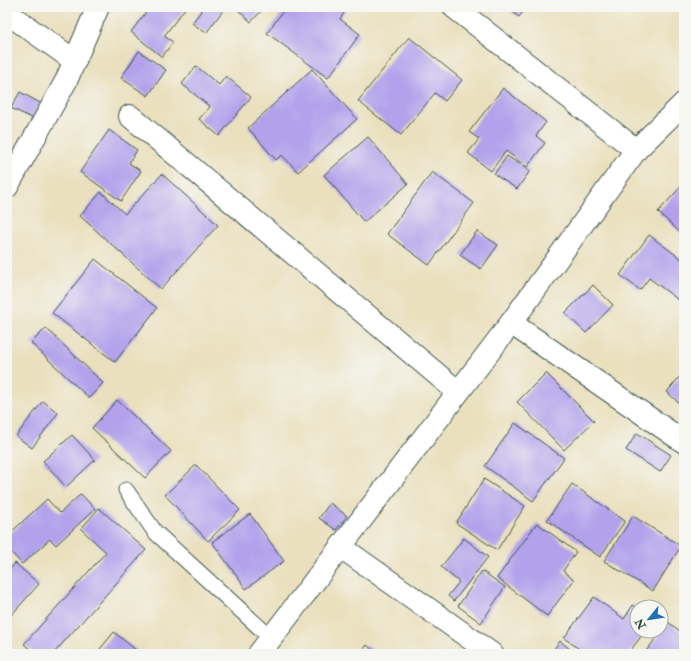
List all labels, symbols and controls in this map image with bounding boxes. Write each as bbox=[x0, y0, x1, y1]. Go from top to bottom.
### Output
north arrow bbox=[629, 599, 669, 639]
text: N bbox=[632, 615, 649, 632]

